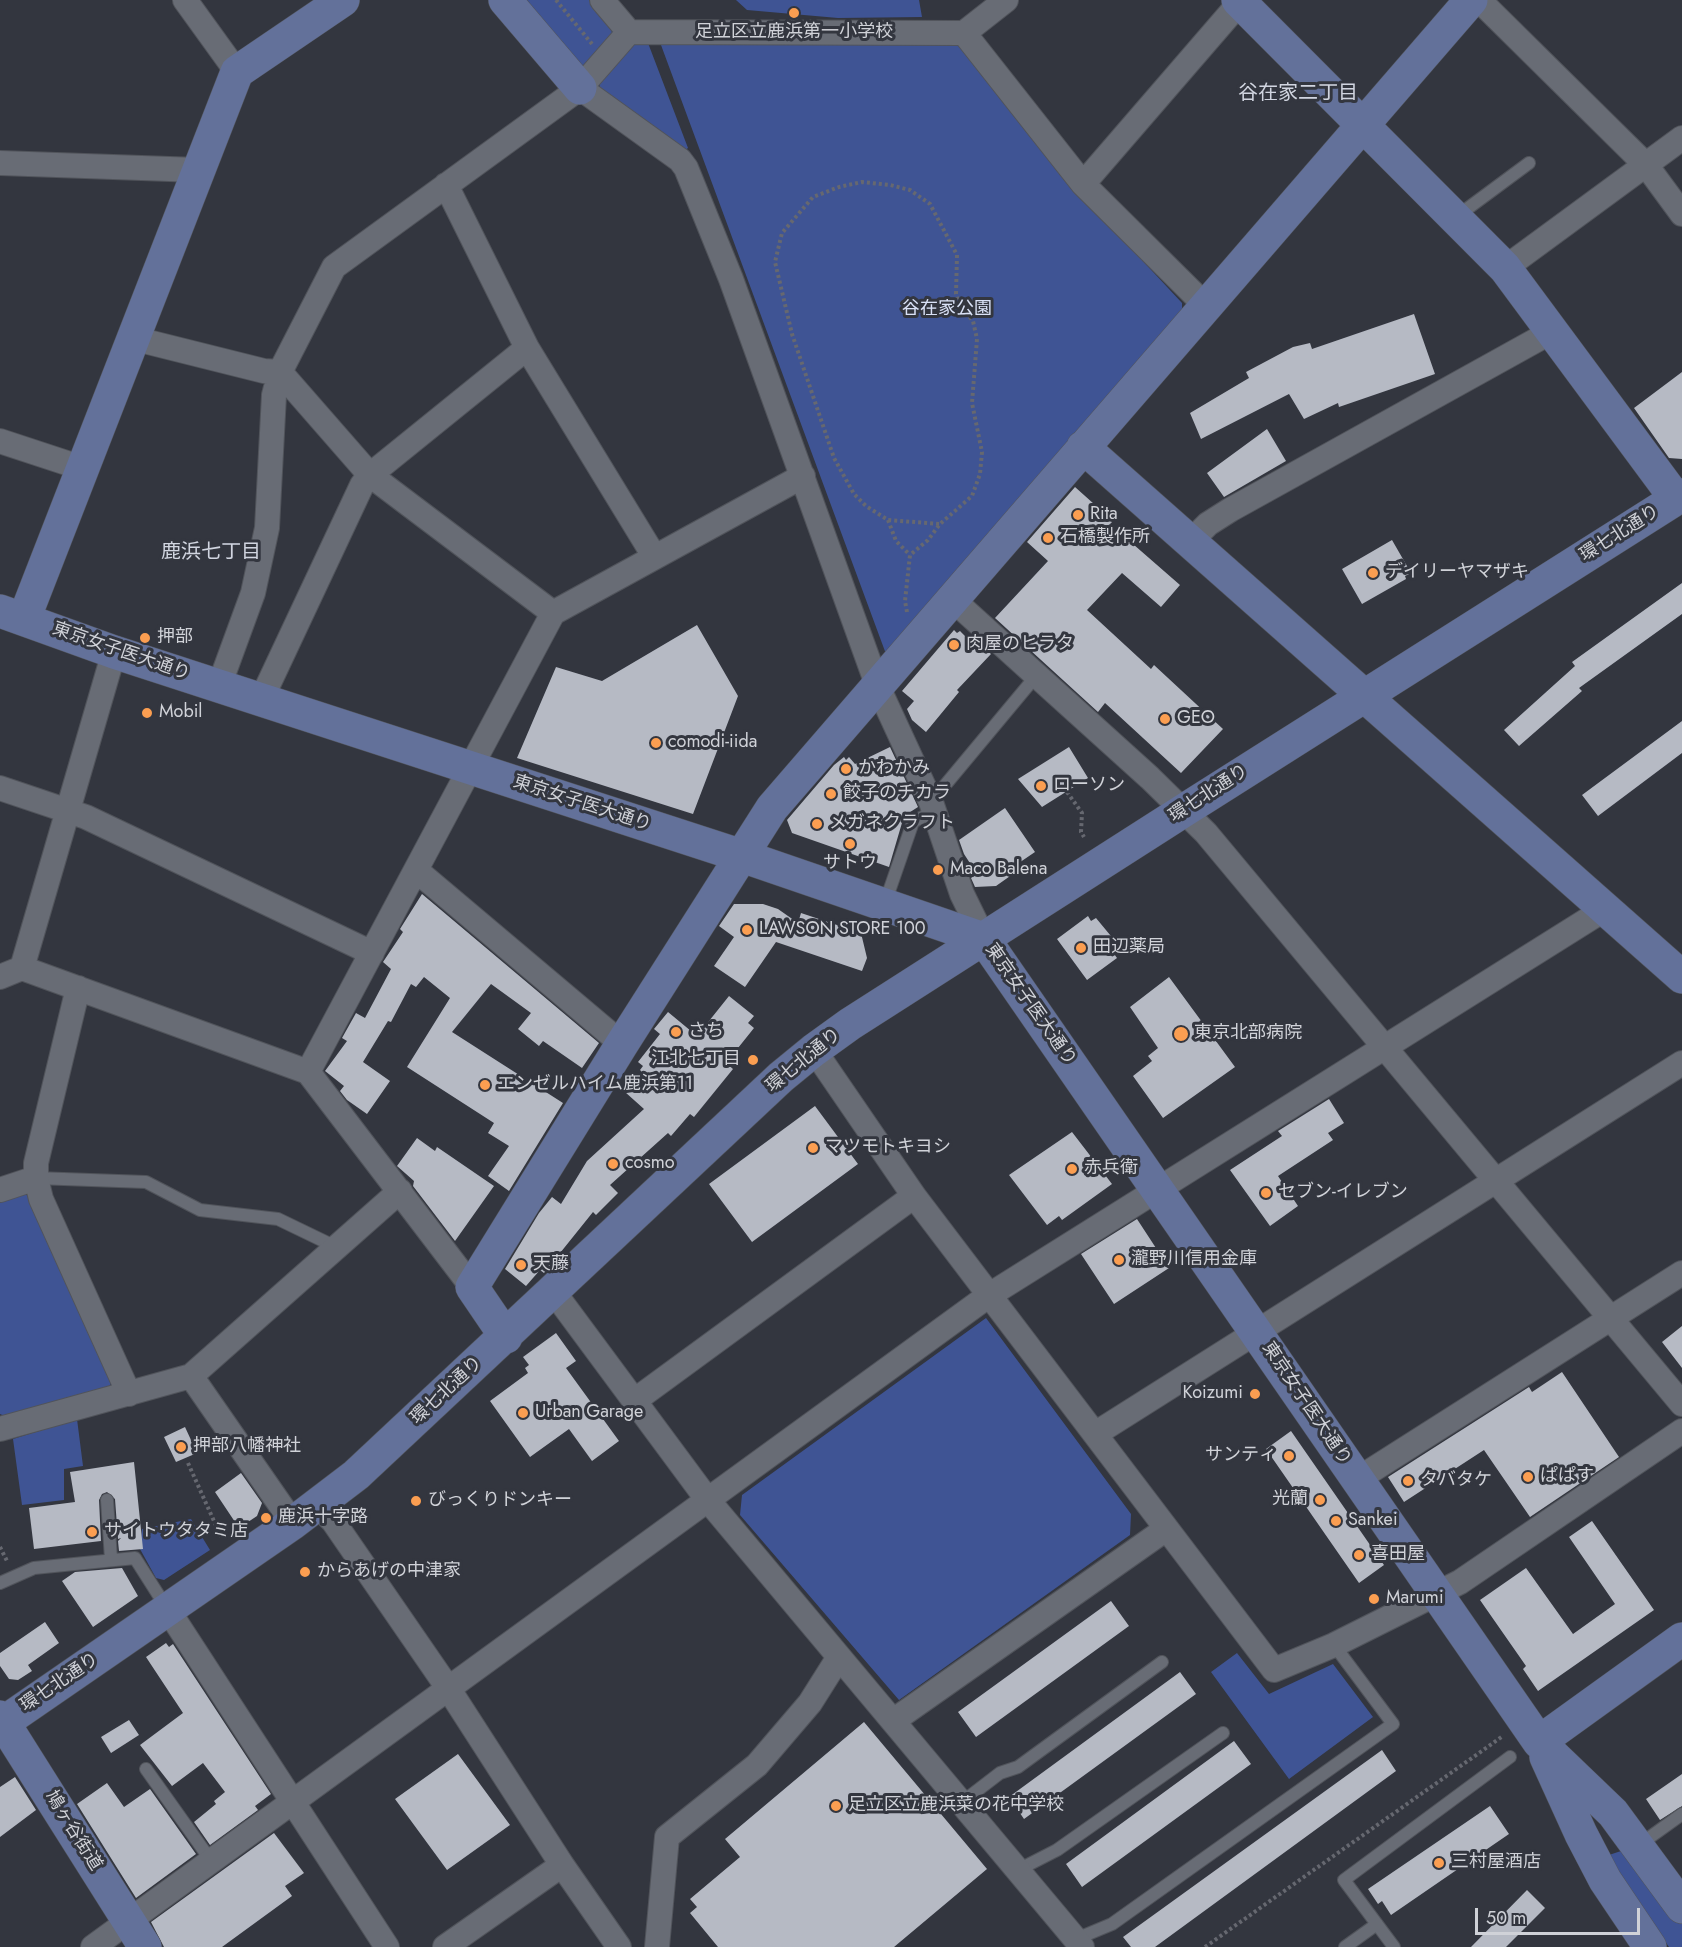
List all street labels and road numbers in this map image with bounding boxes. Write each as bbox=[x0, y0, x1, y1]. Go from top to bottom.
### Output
street label: 環七北通り bbox=[1576, 501, 1664, 567]
street label: 東京女子医大通り bbox=[49, 618, 193, 686]
street label: 環七北通り bbox=[1165, 760, 1253, 828]
street label: 東京女子医大通り bbox=[510, 771, 654, 837]
street label: 東京女子医大通り bbox=[980, 940, 1080, 1070]
street label: 環七北通り bbox=[762, 1024, 846, 1098]
street label: 東京女子医大通り bbox=[1257, 1338, 1355, 1470]
street label: 環七北通り bbox=[407, 1352, 487, 1430]
street label: 環七北通り bbox=[17, 1649, 103, 1717]
street label: 鳩ヶ谷街道 bbox=[40, 1787, 106, 1875]

